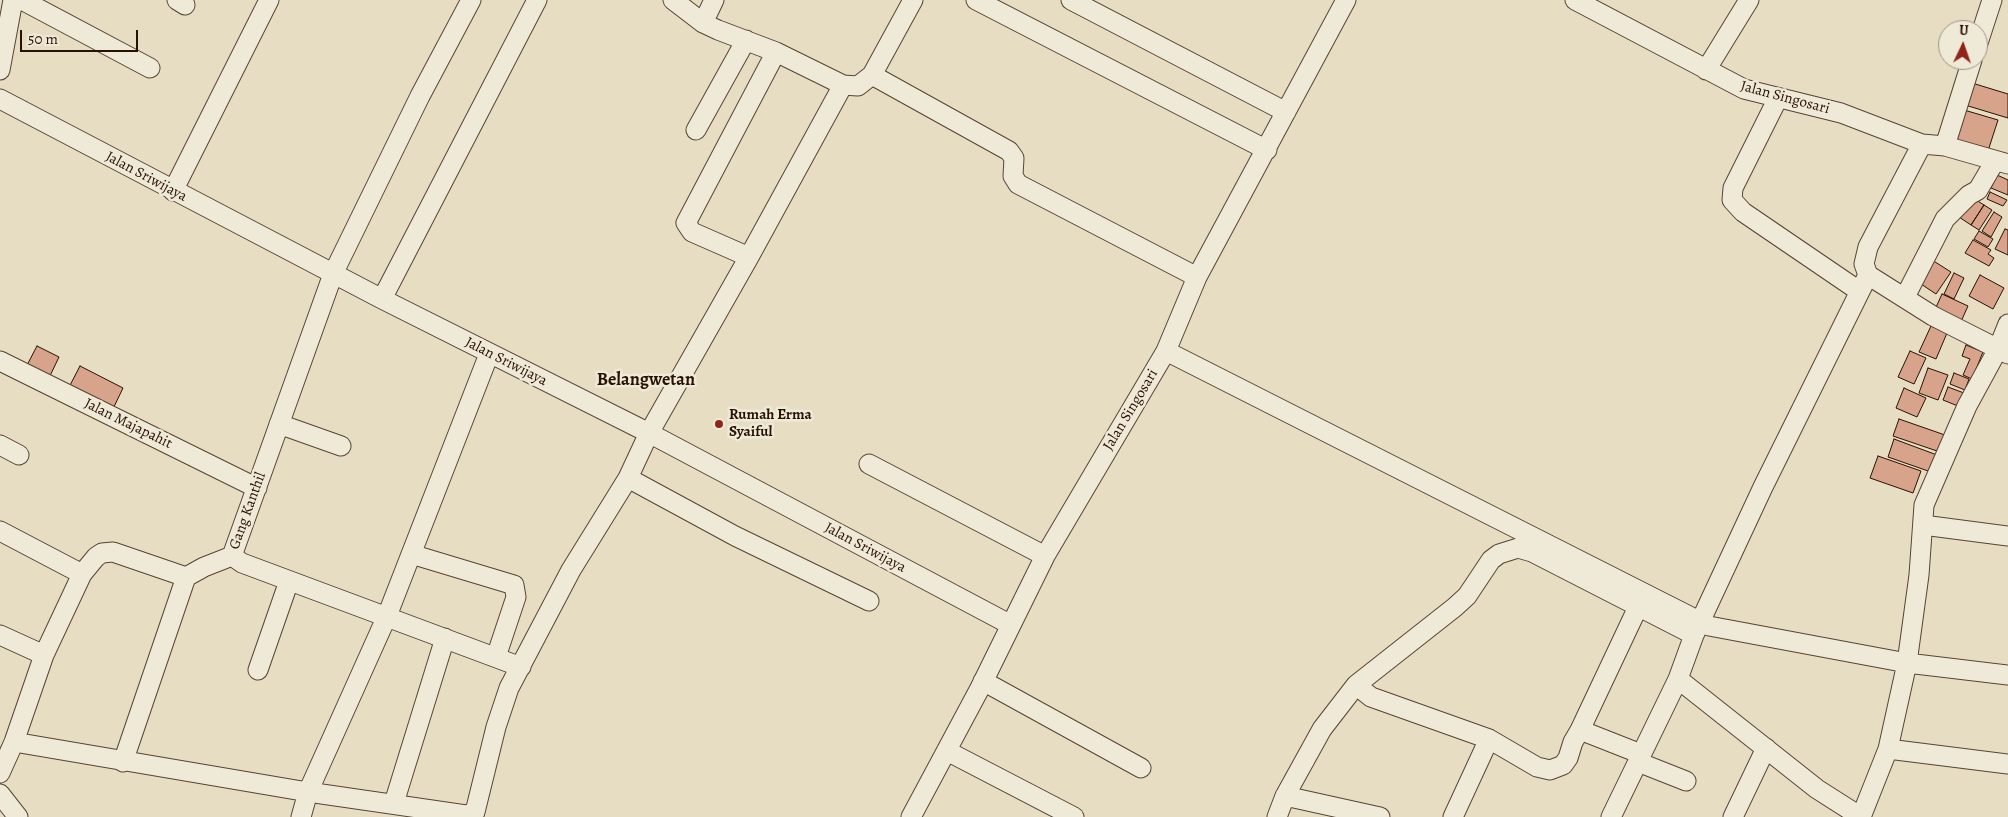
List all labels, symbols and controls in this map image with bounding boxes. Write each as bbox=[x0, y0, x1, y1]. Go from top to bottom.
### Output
scale bar bbox=[22, 20, 140, 52]
north arrow bbox=[1938, 20, 1988, 70]
text: U bbox=[1959, 21, 1969, 40]
text: 50 m bbox=[28, 29, 58, 49]
street label: Jalan Singosari bbox=[1738, 77, 1832, 119]
street label: Jalan Sriwijaya bbox=[102, 148, 190, 206]
street label: Jalan Sriwijaya bbox=[462, 334, 550, 390]
street label: Jalan Singosari bbox=[1100, 366, 1162, 454]
district label: Belangwetan bbox=[597, 370, 695, 392]
street label: Jalan Majapahit bbox=[81, 395, 175, 453]
place label: Rumah Erma Syaiful bbox=[729, 406, 812, 441]
marker: Rumah Erma Syaiful bbox=[713, 418, 725, 430]
street label: Gang Kanthil bbox=[226, 470, 270, 552]
street label: Jalan Sriwijaya bbox=[821, 519, 909, 577]

